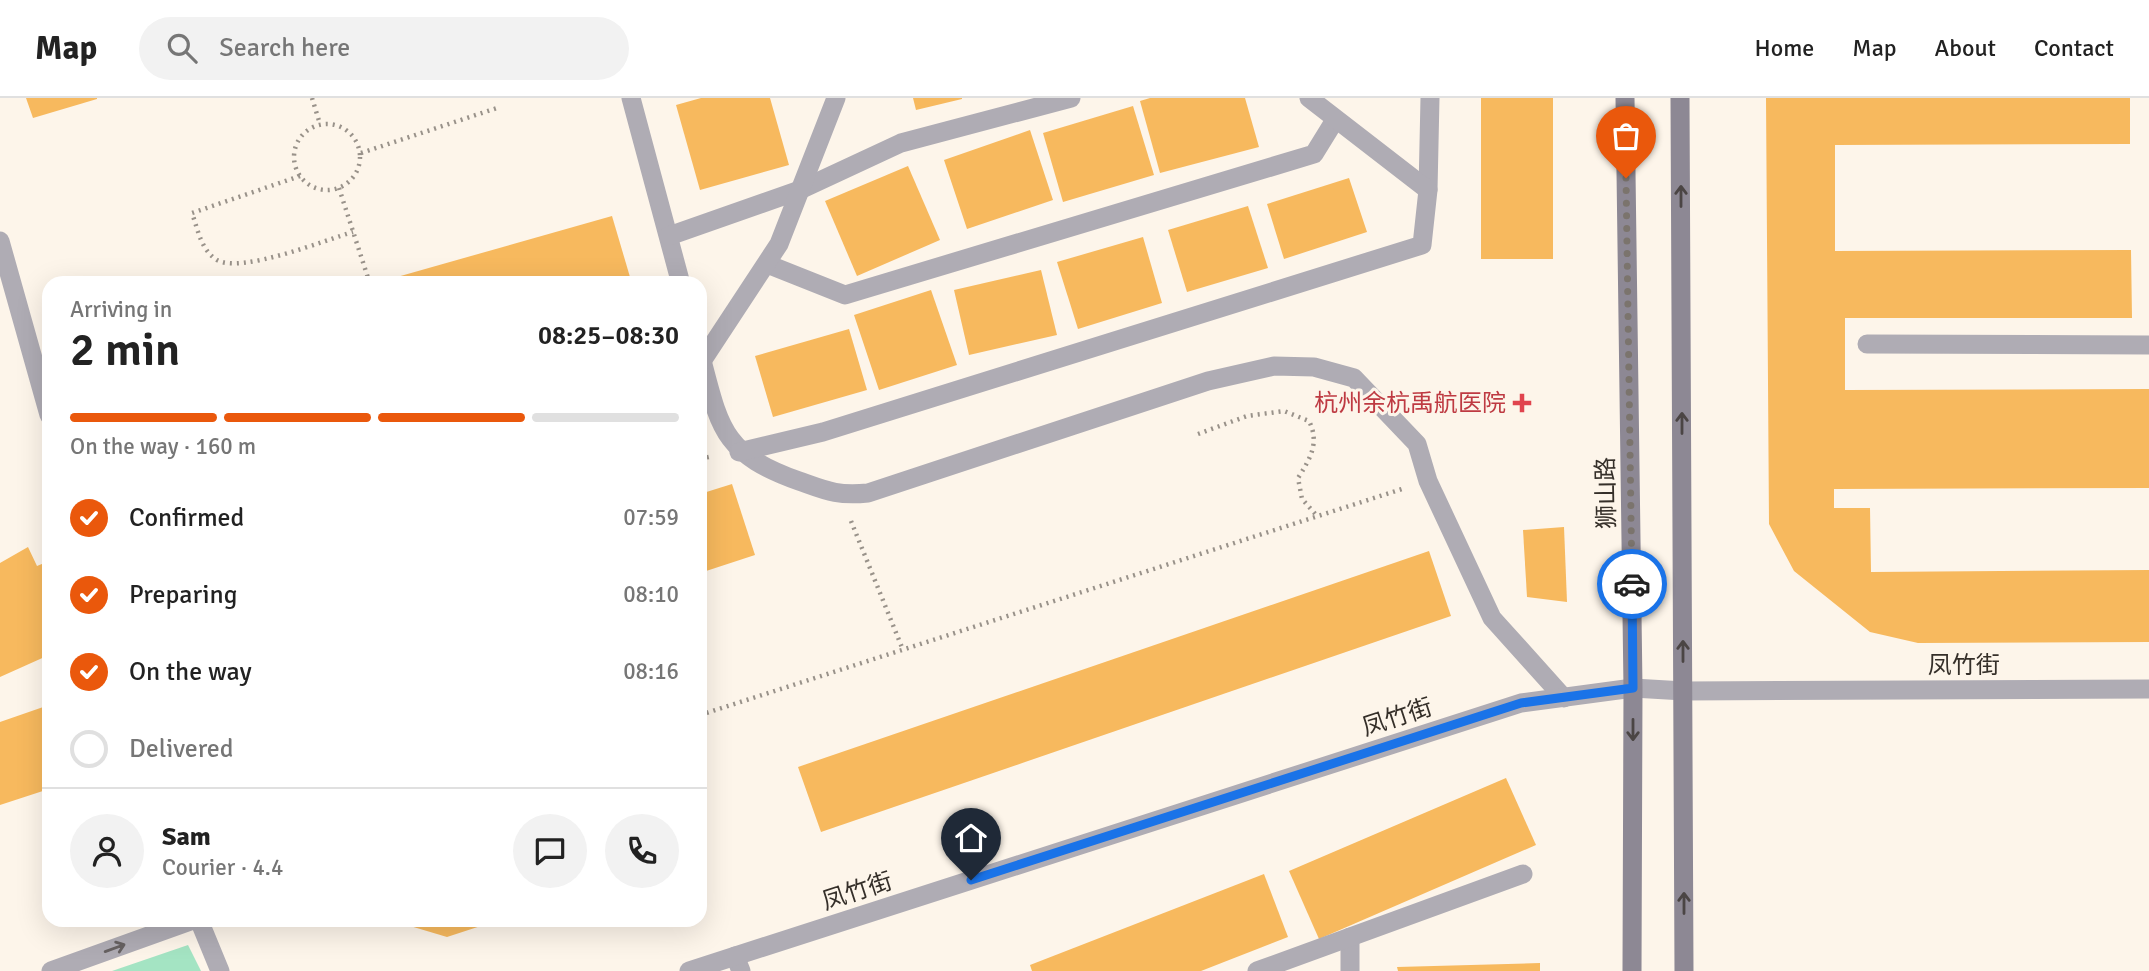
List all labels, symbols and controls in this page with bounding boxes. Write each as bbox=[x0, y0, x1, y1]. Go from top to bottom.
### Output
search box bbox=[139, 17, 629, 80]
text: Map bbox=[35, 28, 97, 69]
icon: search bbox=[163, 29, 201, 67]
text: Search here bbox=[219, 32, 350, 64]
text: Home bbox=[1754, 33, 1814, 63]
text: Map bbox=[1852, 33, 1897, 63]
text: About bbox=[1935, 33, 1996, 63]
text: Contact bbox=[2034, 33, 2114, 63]
pin bbox=[1596, 106, 1656, 178]
icon: bag bbox=[1607, 117, 1645, 155]
one-way arrow bbox=[1674, 185, 1688, 208]
text: Arriving in bbox=[70, 295, 172, 324]
text: 08:25–08:30 bbox=[538, 320, 679, 352]
text: 2 min bbox=[70, 322, 180, 378]
place label: 杭州余杭禹航医院 bbox=[1314, 388, 1506, 418]
marker: 杭州余杭禹航医院 bbox=[1512, 393, 1532, 413]
one-way arrow bbox=[1675, 412, 1689, 435]
text: On the way · 160 m bbox=[70, 432, 256, 461]
street label: 狮山路 bbox=[1590, 457, 1622, 529]
icon: check bbox=[70, 499, 108, 537]
text: Confirmed bbox=[129, 502, 244, 534]
text: 07:59 bbox=[623, 503, 679, 532]
courier bbox=[1597, 549, 1667, 619]
icon: car bbox=[1613, 565, 1651, 603]
icon: check bbox=[70, 576, 108, 614]
text: Preparing bbox=[129, 579, 237, 611]
text: 08:10 bbox=[623, 580, 679, 609]
one-way arrow bbox=[1676, 640, 1690, 663]
street label: 凤竹街 bbox=[1928, 650, 2000, 680]
icon: check bbox=[70, 653, 108, 691]
text: On the way bbox=[129, 656, 252, 688]
text: 08:16 bbox=[623, 657, 679, 686]
street label: 凤竹街 bbox=[1358, 692, 1436, 742]
one-way arrow bbox=[1626, 718, 1640, 741]
text: Delivered bbox=[129, 733, 234, 765]
pin bbox=[941, 808, 1001, 880]
button: person bbox=[70, 814, 144, 888]
button: chat bbox=[513, 814, 587, 888]
button: phone bbox=[605, 814, 679, 888]
icon: home bbox=[952, 819, 990, 857]
text: Sam bbox=[162, 821, 211, 853]
text: Courier · 4.4 bbox=[162, 853, 283, 882]
street label: 凤竹街 bbox=[818, 866, 896, 916]
one-way arrow bbox=[1677, 891, 1691, 914]
one-way arrow bbox=[104, 941, 126, 953]

